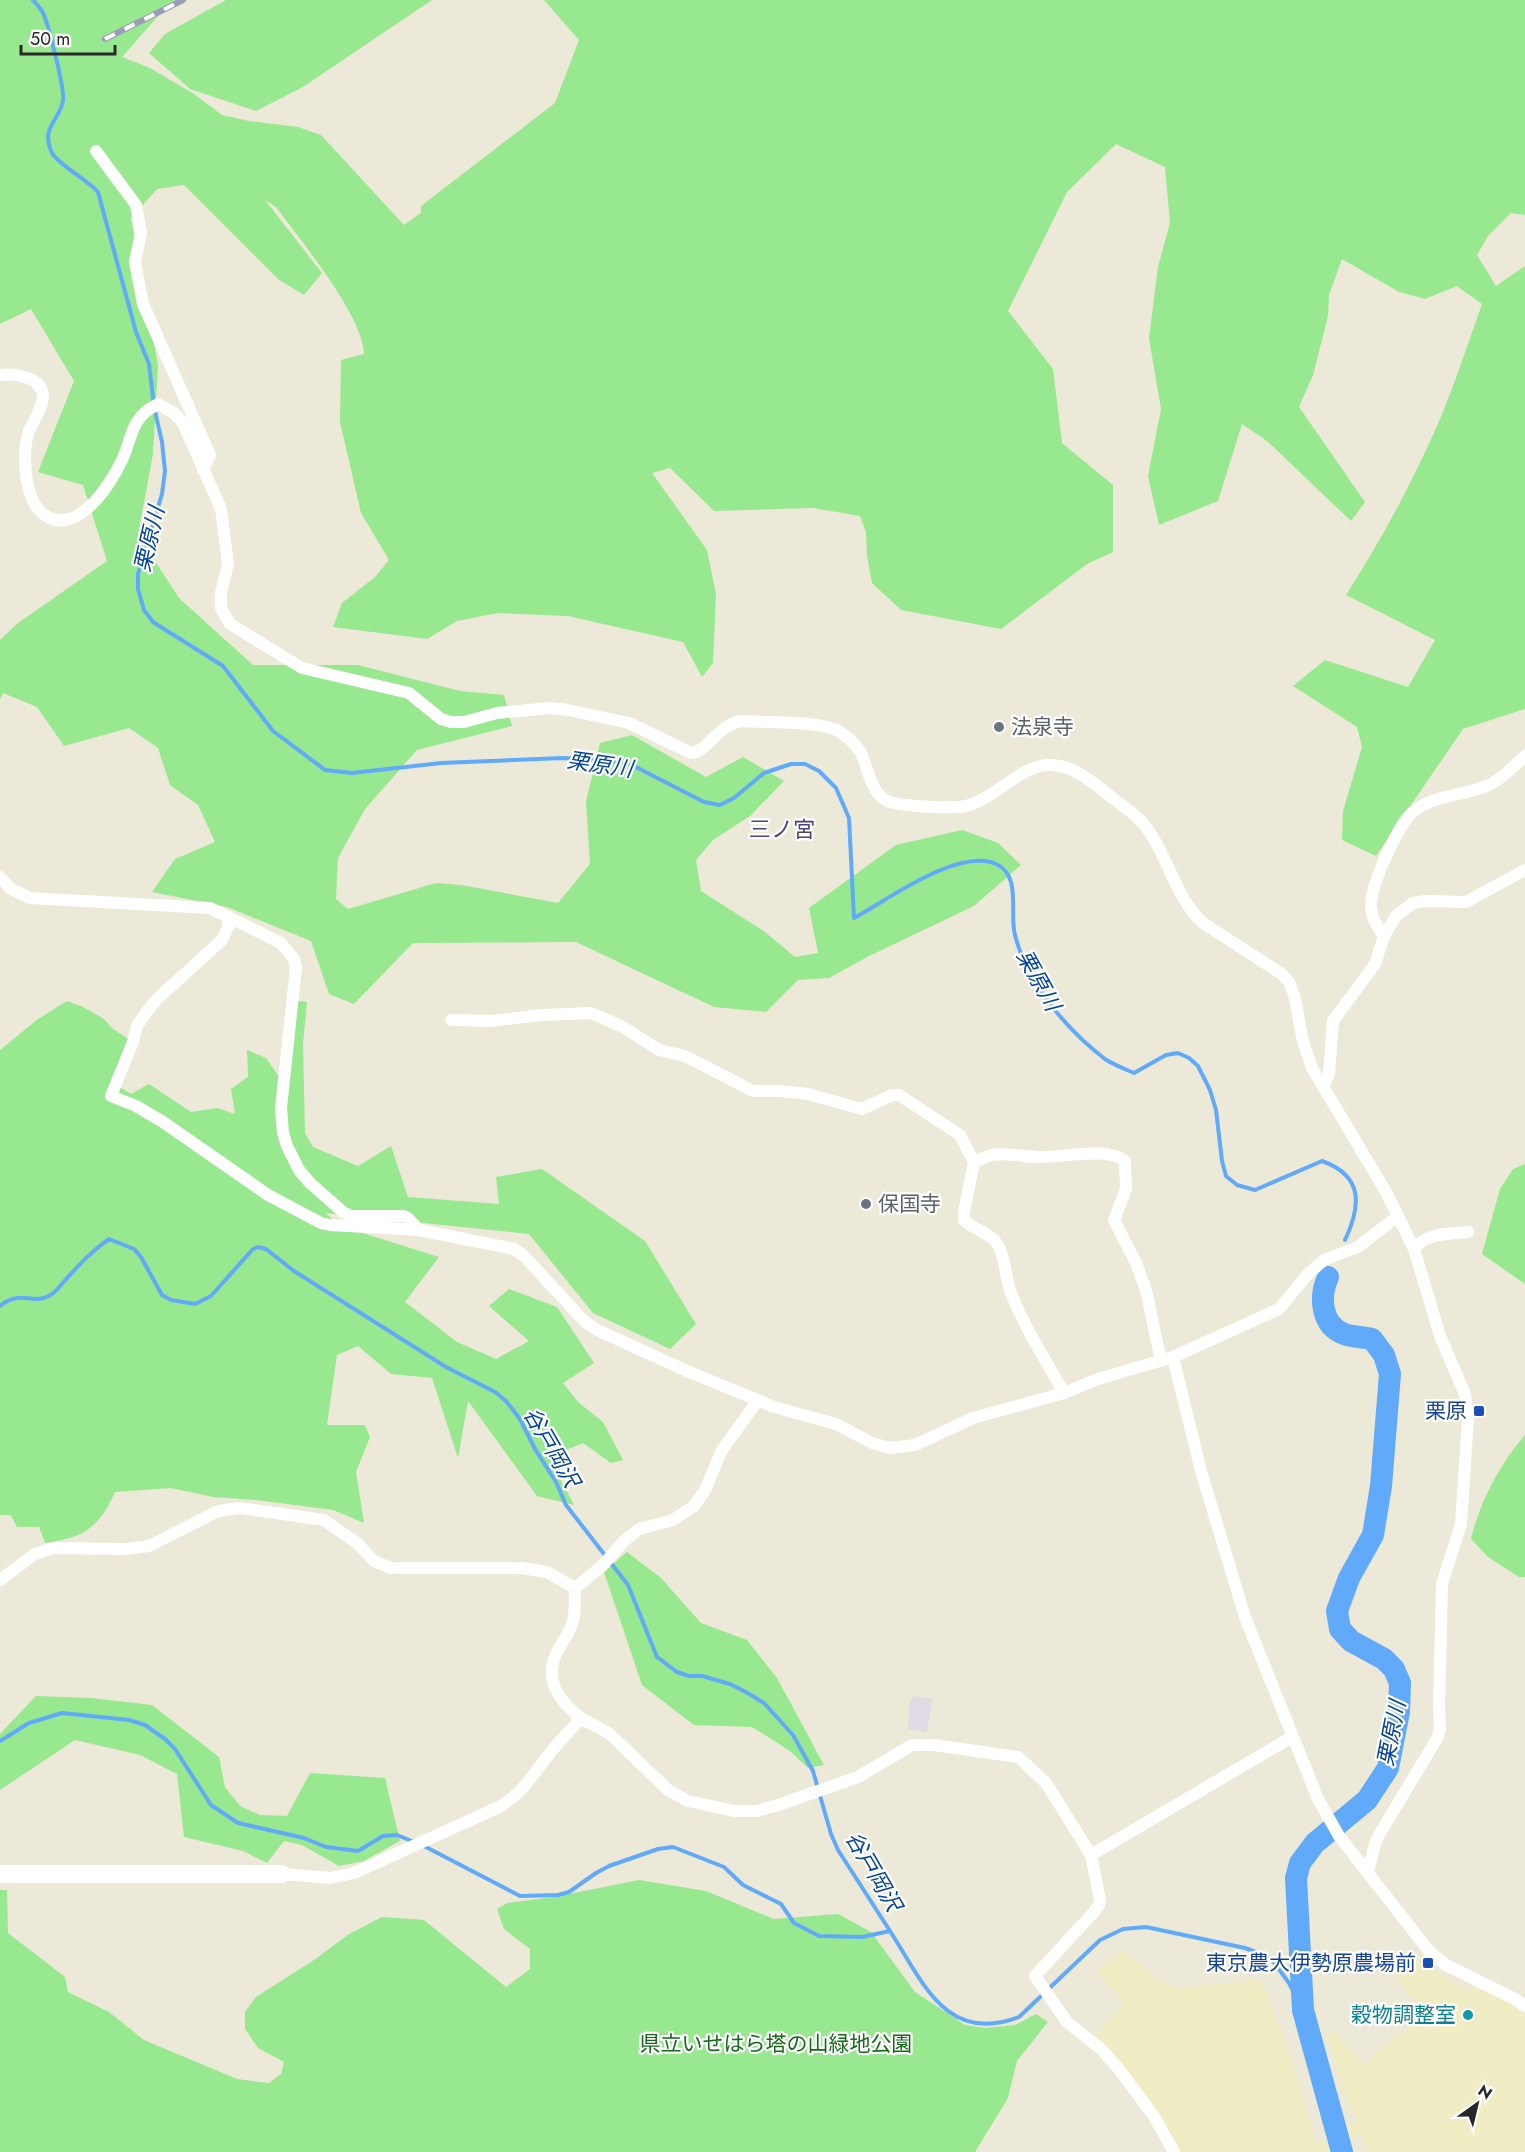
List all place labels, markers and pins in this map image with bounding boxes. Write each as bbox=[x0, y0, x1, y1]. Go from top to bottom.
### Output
place label: 法泉寺 bbox=[1011, 712, 1074, 742]
marker: 法泉寺 bbox=[992, 720, 1006, 734]
place label: 保国寺 bbox=[878, 1189, 941, 1219]
marker: 保国寺 bbox=[859, 1197, 873, 1211]
place label: 栗原 bbox=[1425, 1396, 1467, 1426]
marker: 栗原 bbox=[1472, 1404, 1486, 1418]
place label: 東京農大伊勢原農場前 bbox=[1206, 1948, 1416, 1978]
marker: 東京農大伊勢原農場前 bbox=[1421, 1956, 1435, 1970]
place label: 穀物調整室 bbox=[1351, 2000, 1456, 2030]
marker: 穀物調整室 bbox=[1461, 2008, 1475, 2022]

